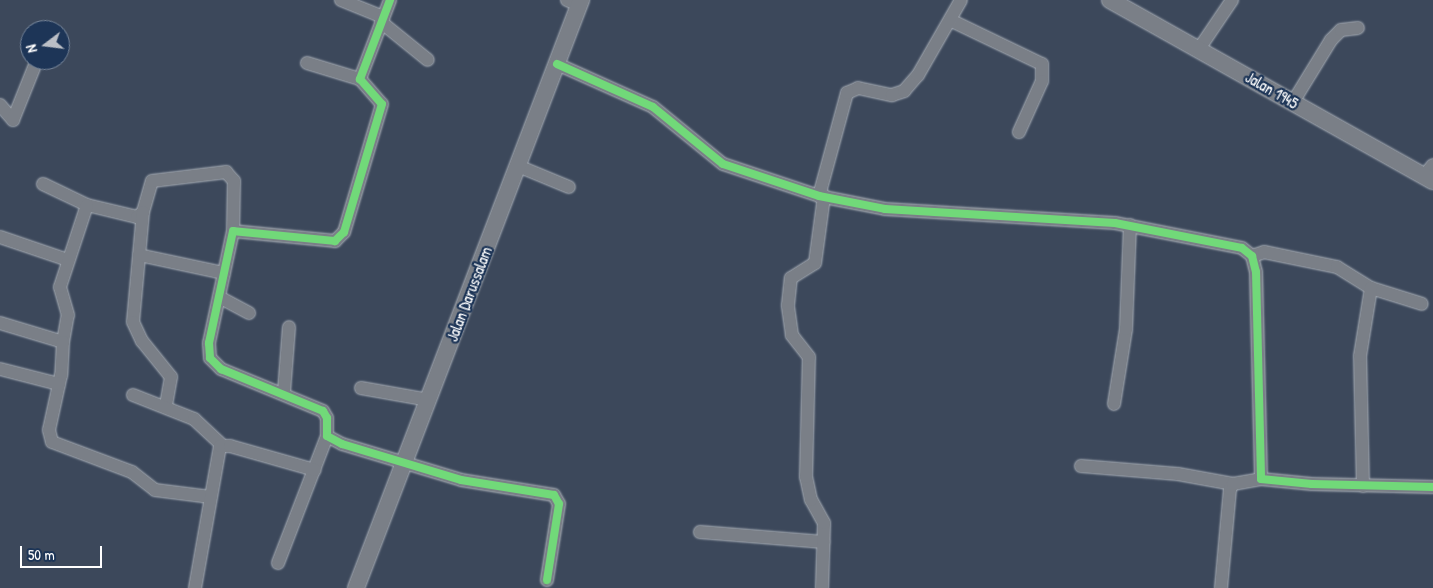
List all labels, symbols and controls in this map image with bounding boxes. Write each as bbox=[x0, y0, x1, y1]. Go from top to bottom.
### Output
north arrow bbox=[20, 20, 70, 70]
text: N bbox=[21, 43, 41, 55]
street label: Jalan 1945 bbox=[1242, 67, 1302, 113]
street label: Jalan Darussalam bbox=[442, 244, 496, 344]
scale bar bbox=[22, 536, 105, 568]
text: 50 m bbox=[28, 544, 55, 565]

